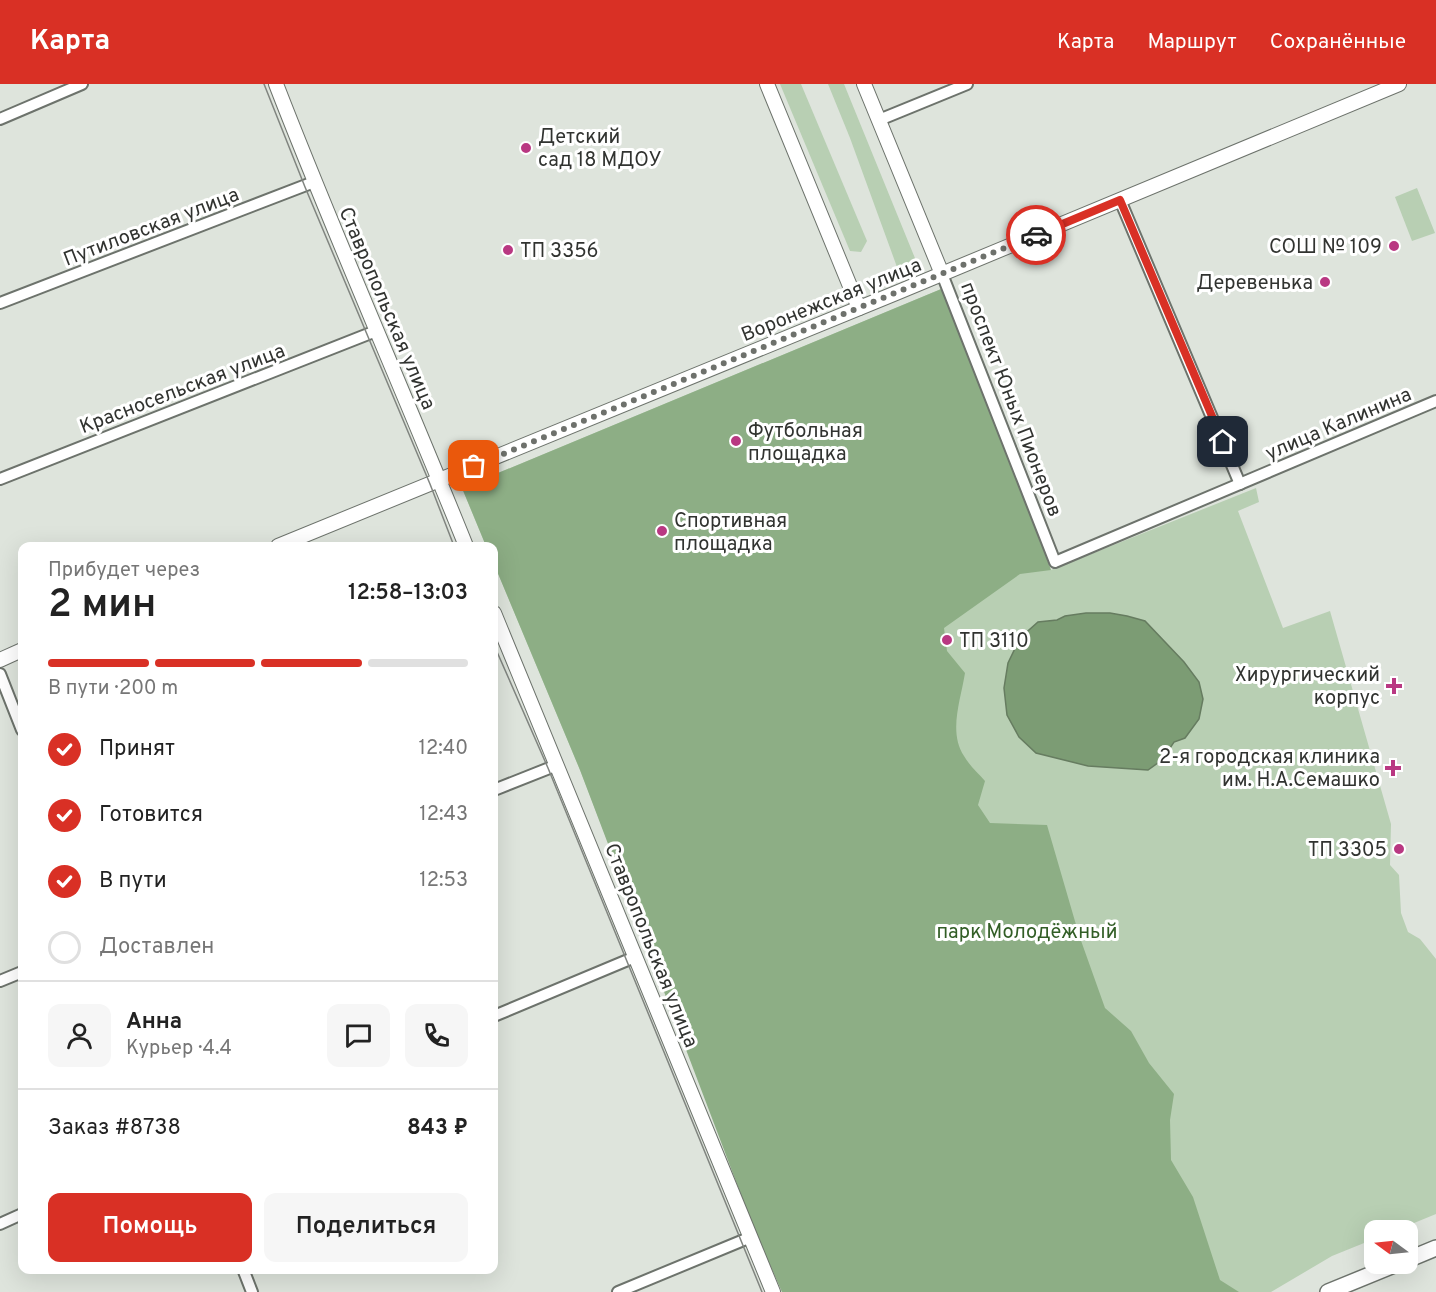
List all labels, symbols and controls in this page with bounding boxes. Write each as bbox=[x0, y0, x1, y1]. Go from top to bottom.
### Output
text: Карта bbox=[30, 24, 110, 60]
text: Карта bbox=[1057, 29, 1114, 56]
text: Маршрут bbox=[1147, 29, 1237, 56]
text: Сохранённые bbox=[1270, 29, 1406, 56]
place label: Детский сад 18 МДОУ bbox=[538, 125, 662, 174]
marker: Детский сад 18 МДОУ bbox=[519, 141, 533, 155]
street label: Путиловская улица bbox=[60, 182, 243, 273]
street label: Ставропольская улица bbox=[332, 203, 441, 414]
courier bbox=[1006, 205, 1066, 265]
icon: car bbox=[1020, 219, 1053, 252]
place label: СОШ № 109 bbox=[1269, 235, 1382, 261]
place label: ТП 3356 bbox=[520, 239, 599, 265]
marker: СОШ № 109 bbox=[1387, 239, 1401, 253]
marker: ТП 3356 bbox=[501, 243, 515, 257]
street label: Воронежская улица bbox=[738, 253, 926, 349]
place label: Деревенька bbox=[1196, 271, 1313, 297]
marker: Деревенька bbox=[1318, 275, 1332, 289]
street label: проспект Юных Пионеров bbox=[953, 279, 1067, 521]
street label: Красносельская улица bbox=[76, 339, 289, 441]
street label: улица Калинина bbox=[1262, 382, 1416, 467]
pin bbox=[1197, 416, 1248, 467]
place label: Футбольная площадка bbox=[748, 419, 863, 468]
icon: home bbox=[1206, 425, 1239, 458]
marker: Футбольная площадка bbox=[729, 434, 743, 448]
pin bbox=[448, 440, 499, 491]
icon: bag bbox=[457, 449, 490, 482]
place label: Спортивная площадка bbox=[674, 509, 787, 558]
marker: Спортивная площадка bbox=[655, 524, 669, 538]
text: Прибудет через bbox=[48, 558, 200, 584]
text: 12:58–13:03 bbox=[348, 580, 468, 607]
text: 2 мин bbox=[48, 582, 156, 631]
place label: ТП 3110 bbox=[959, 629, 1029, 655]
marker: ТП 3110 bbox=[940, 633, 954, 647]
place label: Хирургический корпус bbox=[1235, 663, 1380, 712]
text: В пути · 200 m bbox=[48, 676, 178, 702]
marker: Хирургический корпус bbox=[1385, 677, 1403, 695]
icon: check bbox=[48, 733, 81, 766]
text: Принят bbox=[99, 736, 175, 763]
text: 12:40 bbox=[419, 736, 468, 762]
place label: 2-я городская клиника им. Н.А.Семашко bbox=[1159, 745, 1380, 794]
marker: 2-я городская клиника им. Н.А.Семашко bbox=[1384, 759, 1402, 777]
icon: check bbox=[48, 799, 81, 832]
text: Готовится bbox=[99, 802, 203, 829]
text: 12:43 bbox=[419, 802, 468, 828]
place label: ТП 3305 bbox=[1308, 838, 1387, 864]
street label: Ставропольская улица bbox=[597, 840, 703, 1052]
marker: ТП 3305 bbox=[1392, 842, 1406, 856]
icon: check bbox=[48, 865, 81, 898]
text: В пути bbox=[99, 868, 167, 895]
text: 12:53 bbox=[419, 868, 468, 894]
park label: парк Молодёжный bbox=[936, 920, 1118, 946]
text: Доставлен bbox=[99, 934, 214, 961]
button: person bbox=[48, 1004, 111, 1067]
button: chat bbox=[327, 1004, 390, 1067]
button: phone bbox=[405, 1004, 468, 1067]
text: Анна bbox=[126, 1009, 182, 1036]
text: Курьер · 4.4 bbox=[126, 1036, 232, 1062]
text: Заказ #8738 bbox=[48, 1115, 181, 1142]
text: 843 ₽ bbox=[407, 1115, 468, 1142]
button: Помощь bbox=[48, 1193, 252, 1262]
button: Поделиться bbox=[264, 1193, 468, 1262]
north arrow bbox=[1364, 1220, 1418, 1274]
map controls bbox=[1364, 1220, 1418, 1274]

